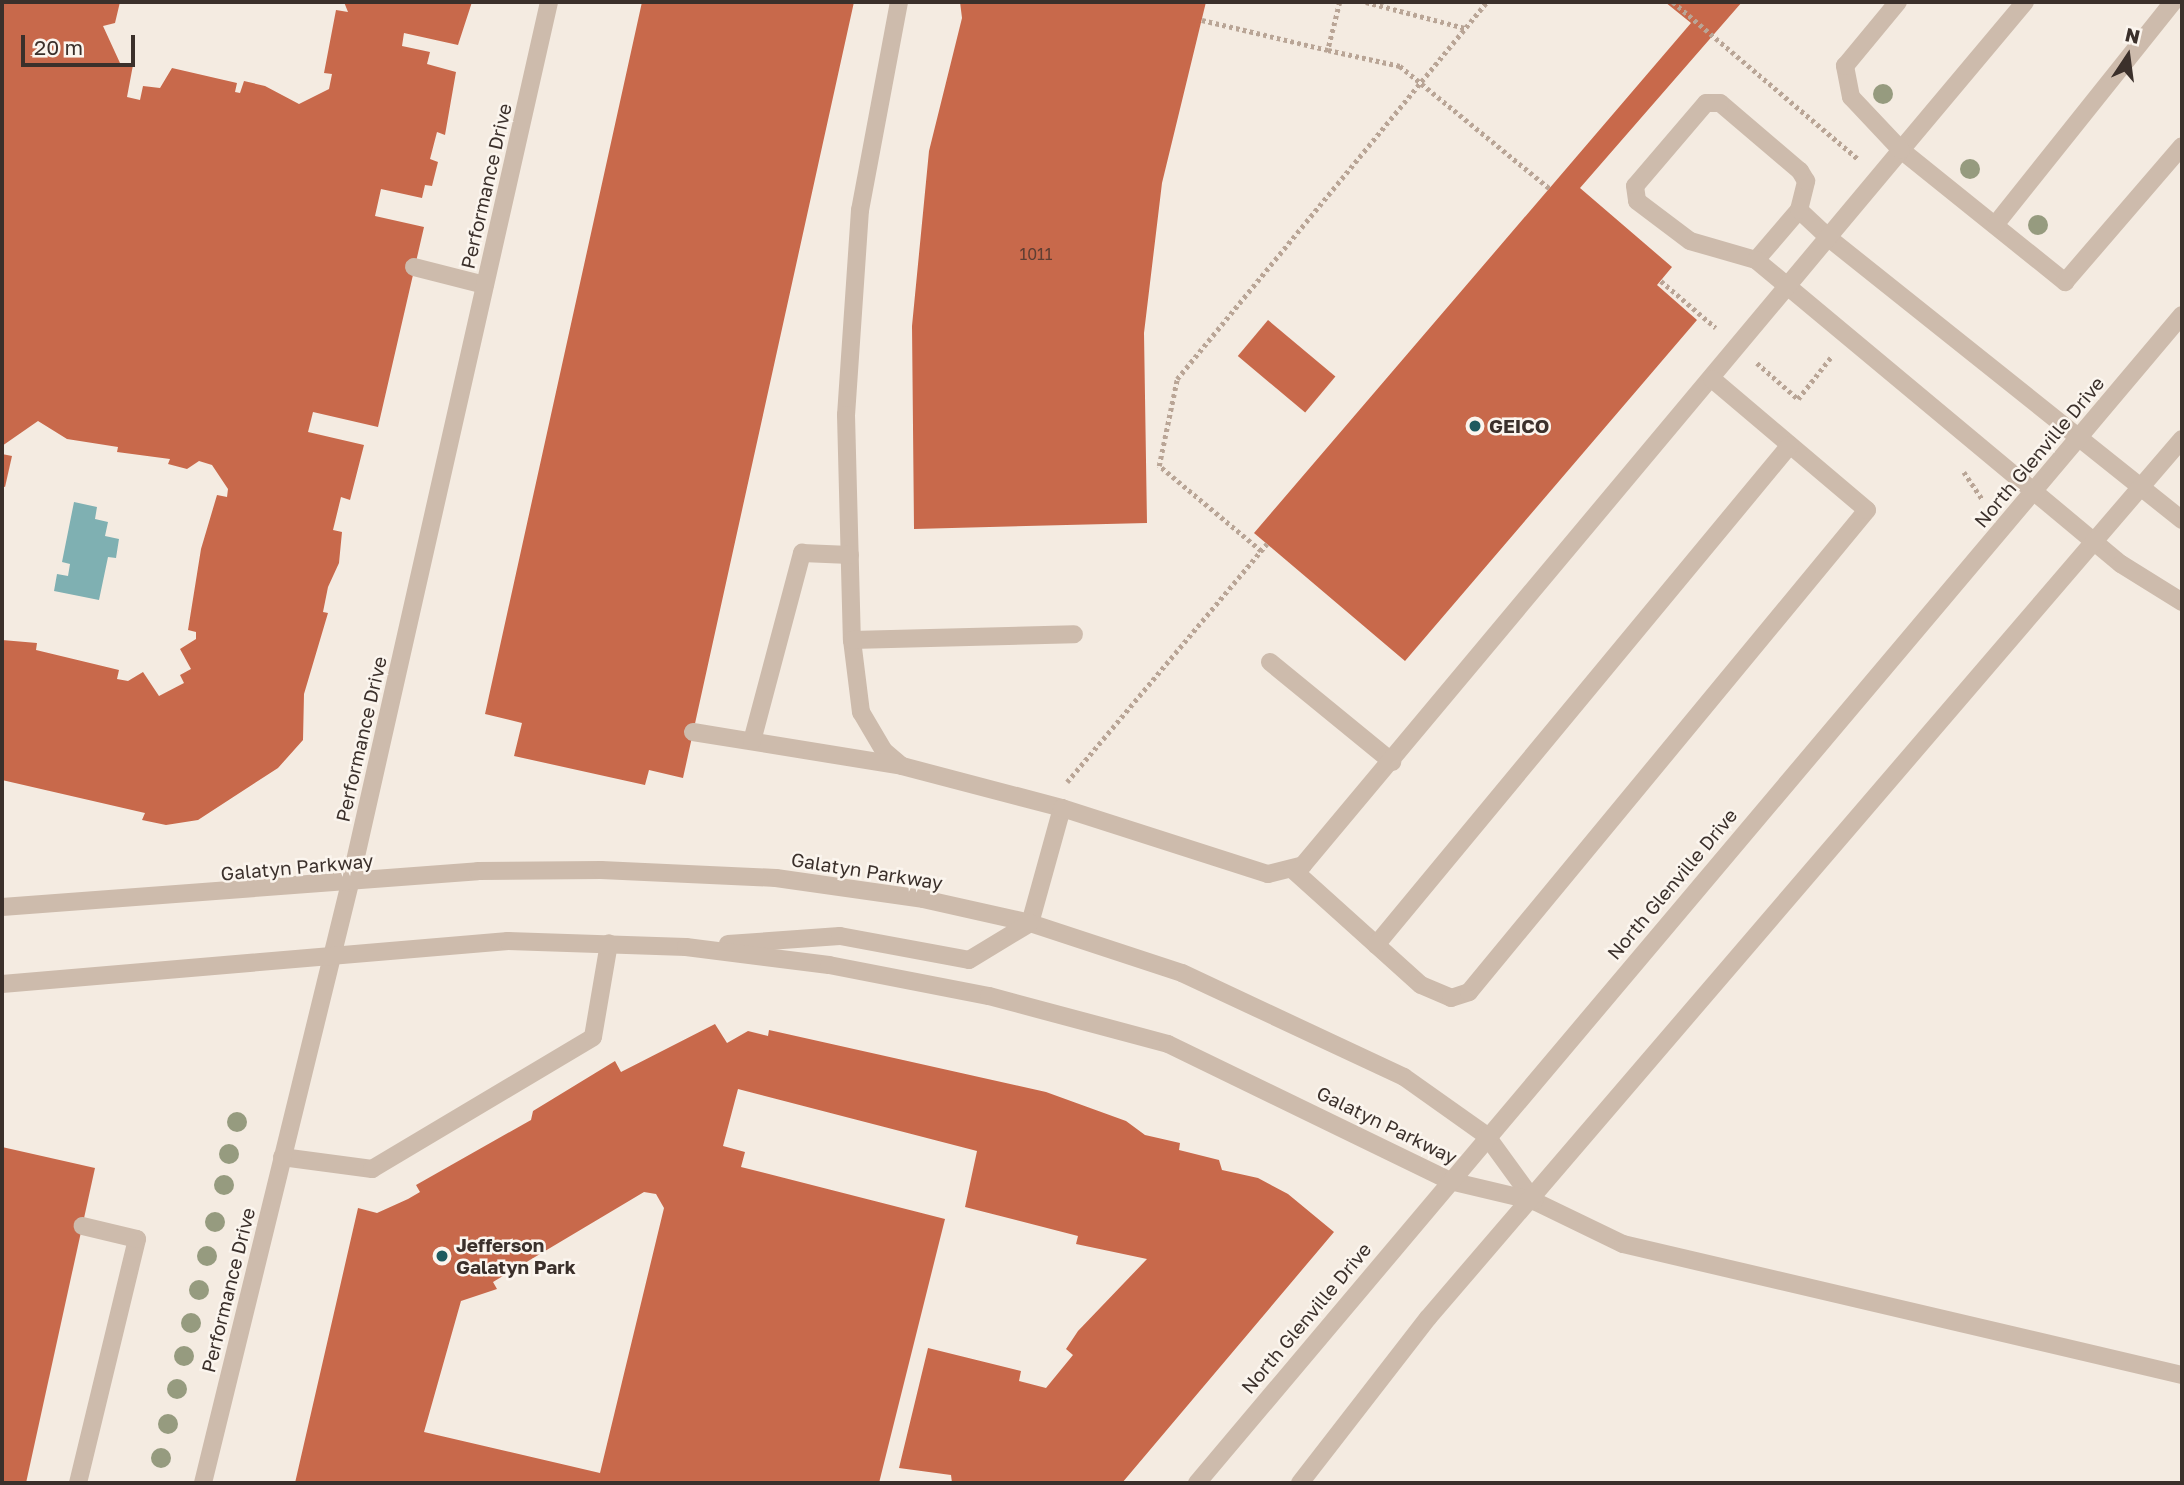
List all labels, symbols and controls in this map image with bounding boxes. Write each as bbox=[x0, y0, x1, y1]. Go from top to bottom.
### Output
scale bar bbox=[24, 21, 138, 65]
north arrow bbox=[2093, 21, 2163, 91]
text: N bbox=[2123, 22, 2142, 48]
text: 20 m bbox=[34, 34, 83, 60]
street label: Performance Drive bbox=[456, 101, 516, 271]
house number: 1011 bbox=[1019, 244, 1053, 264]
street label: North Glenville Drive bbox=[1969, 372, 2109, 532]
place label: GEICO bbox=[1489, 415, 1549, 437]
marker: GEICO bbox=[1467, 418, 1483, 434]
street label: Performance Drive bbox=[331, 654, 391, 824]
street label: North Glenville Drive bbox=[1602, 804, 1742, 964]
street label: Galatyn Parkway bbox=[790, 848, 944, 894]
street label: Galatyn Parkway bbox=[220, 849, 374, 885]
street label: Galatyn Parkway bbox=[1313, 1081, 1461, 1169]
street label: Performance Drive bbox=[196, 1205, 260, 1375]
place label: Jefferson Galatyn Park bbox=[456, 1234, 576, 1278]
street label: North Glenville Drive bbox=[1236, 1238, 1376, 1398]
marker: Jefferson Galatyn Park bbox=[434, 1248, 450, 1264]

